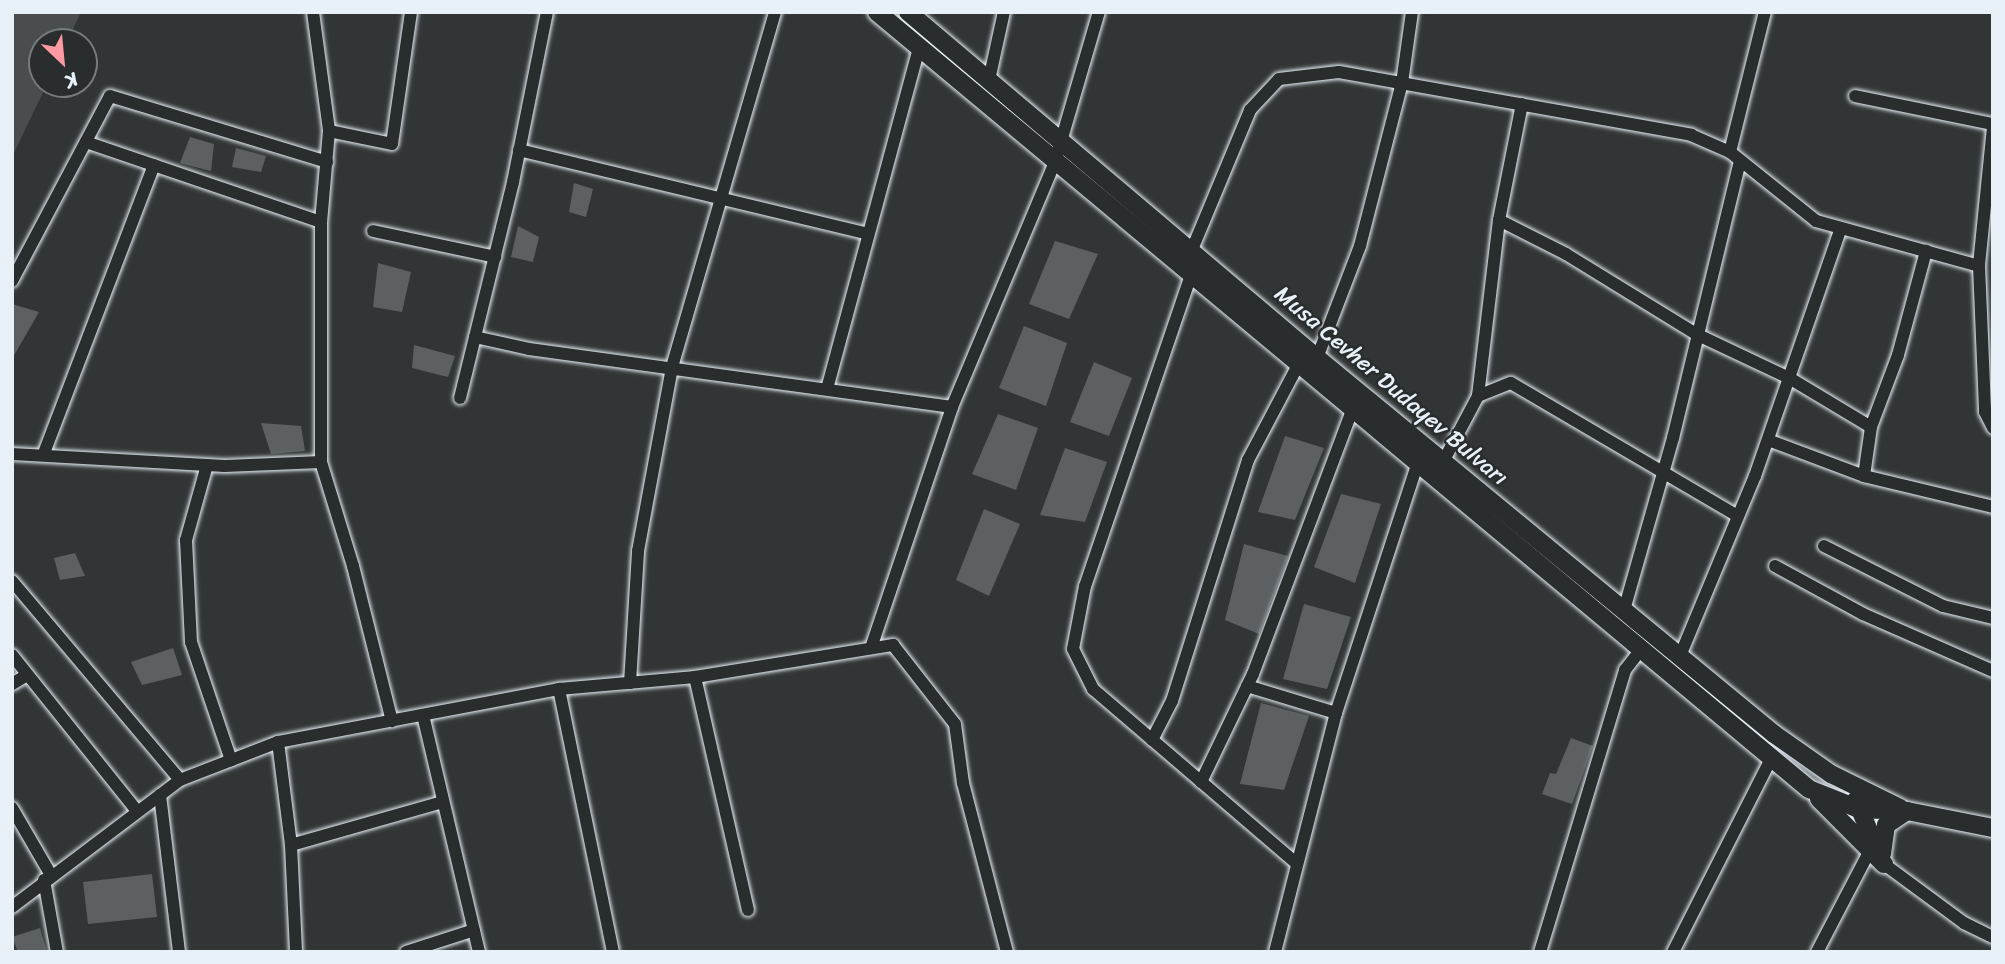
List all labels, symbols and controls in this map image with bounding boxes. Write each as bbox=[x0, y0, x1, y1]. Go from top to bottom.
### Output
north arrow bbox=[28, 28, 98, 98]
text: K bbox=[59, 63, 84, 98]
street label: Musa Cevher Dudayev Bulvarı bbox=[1269, 280, 1513, 492]

